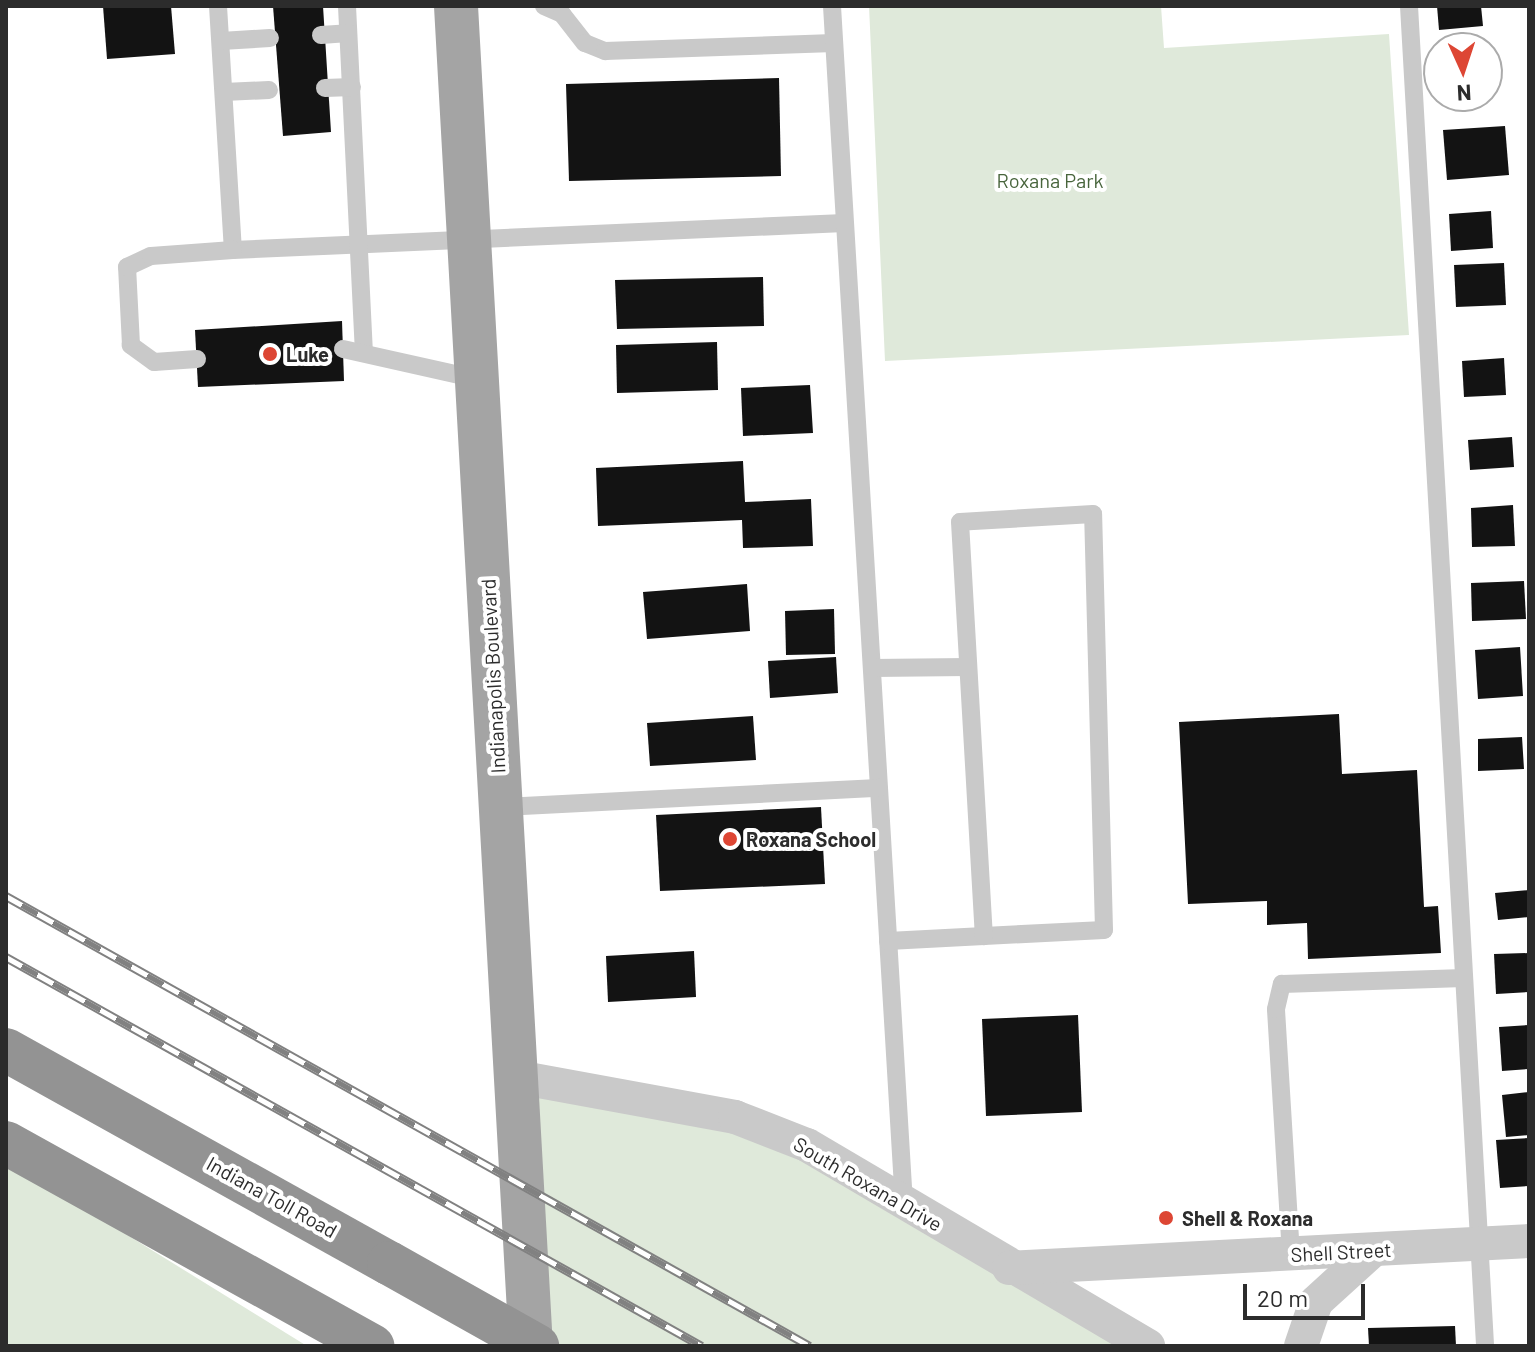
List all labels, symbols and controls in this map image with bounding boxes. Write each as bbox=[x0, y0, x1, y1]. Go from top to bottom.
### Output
north arrow bbox=[1423, 32, 1503, 112]
text: N bbox=[1456, 81, 1472, 107]
park label: Roxana Park bbox=[997, 168, 1103, 192]
place label: Luke bbox=[286, 342, 329, 366]
marker: Luke bbox=[261, 345, 279, 363]
street label: Indianapolis Boulevard bbox=[476, 578, 510, 774]
place label: Roxana School bbox=[746, 827, 876, 851]
marker: Roxana School bbox=[721, 830, 739, 848]
street label: South Roxana Drive bbox=[789, 1132, 947, 1236]
street label: Indiana Toll Road bbox=[203, 1151, 341, 1243]
place label: Shell & Roxana bbox=[1182, 1206, 1313, 1230]
marker: Shell & Roxana bbox=[1157, 1209, 1175, 1227]
street label: Shell Street bbox=[1290, 1237, 1392, 1267]
scale bar bbox=[1247, 1268, 1369, 1318]
text: 20 m bbox=[1257, 1283, 1308, 1312]

